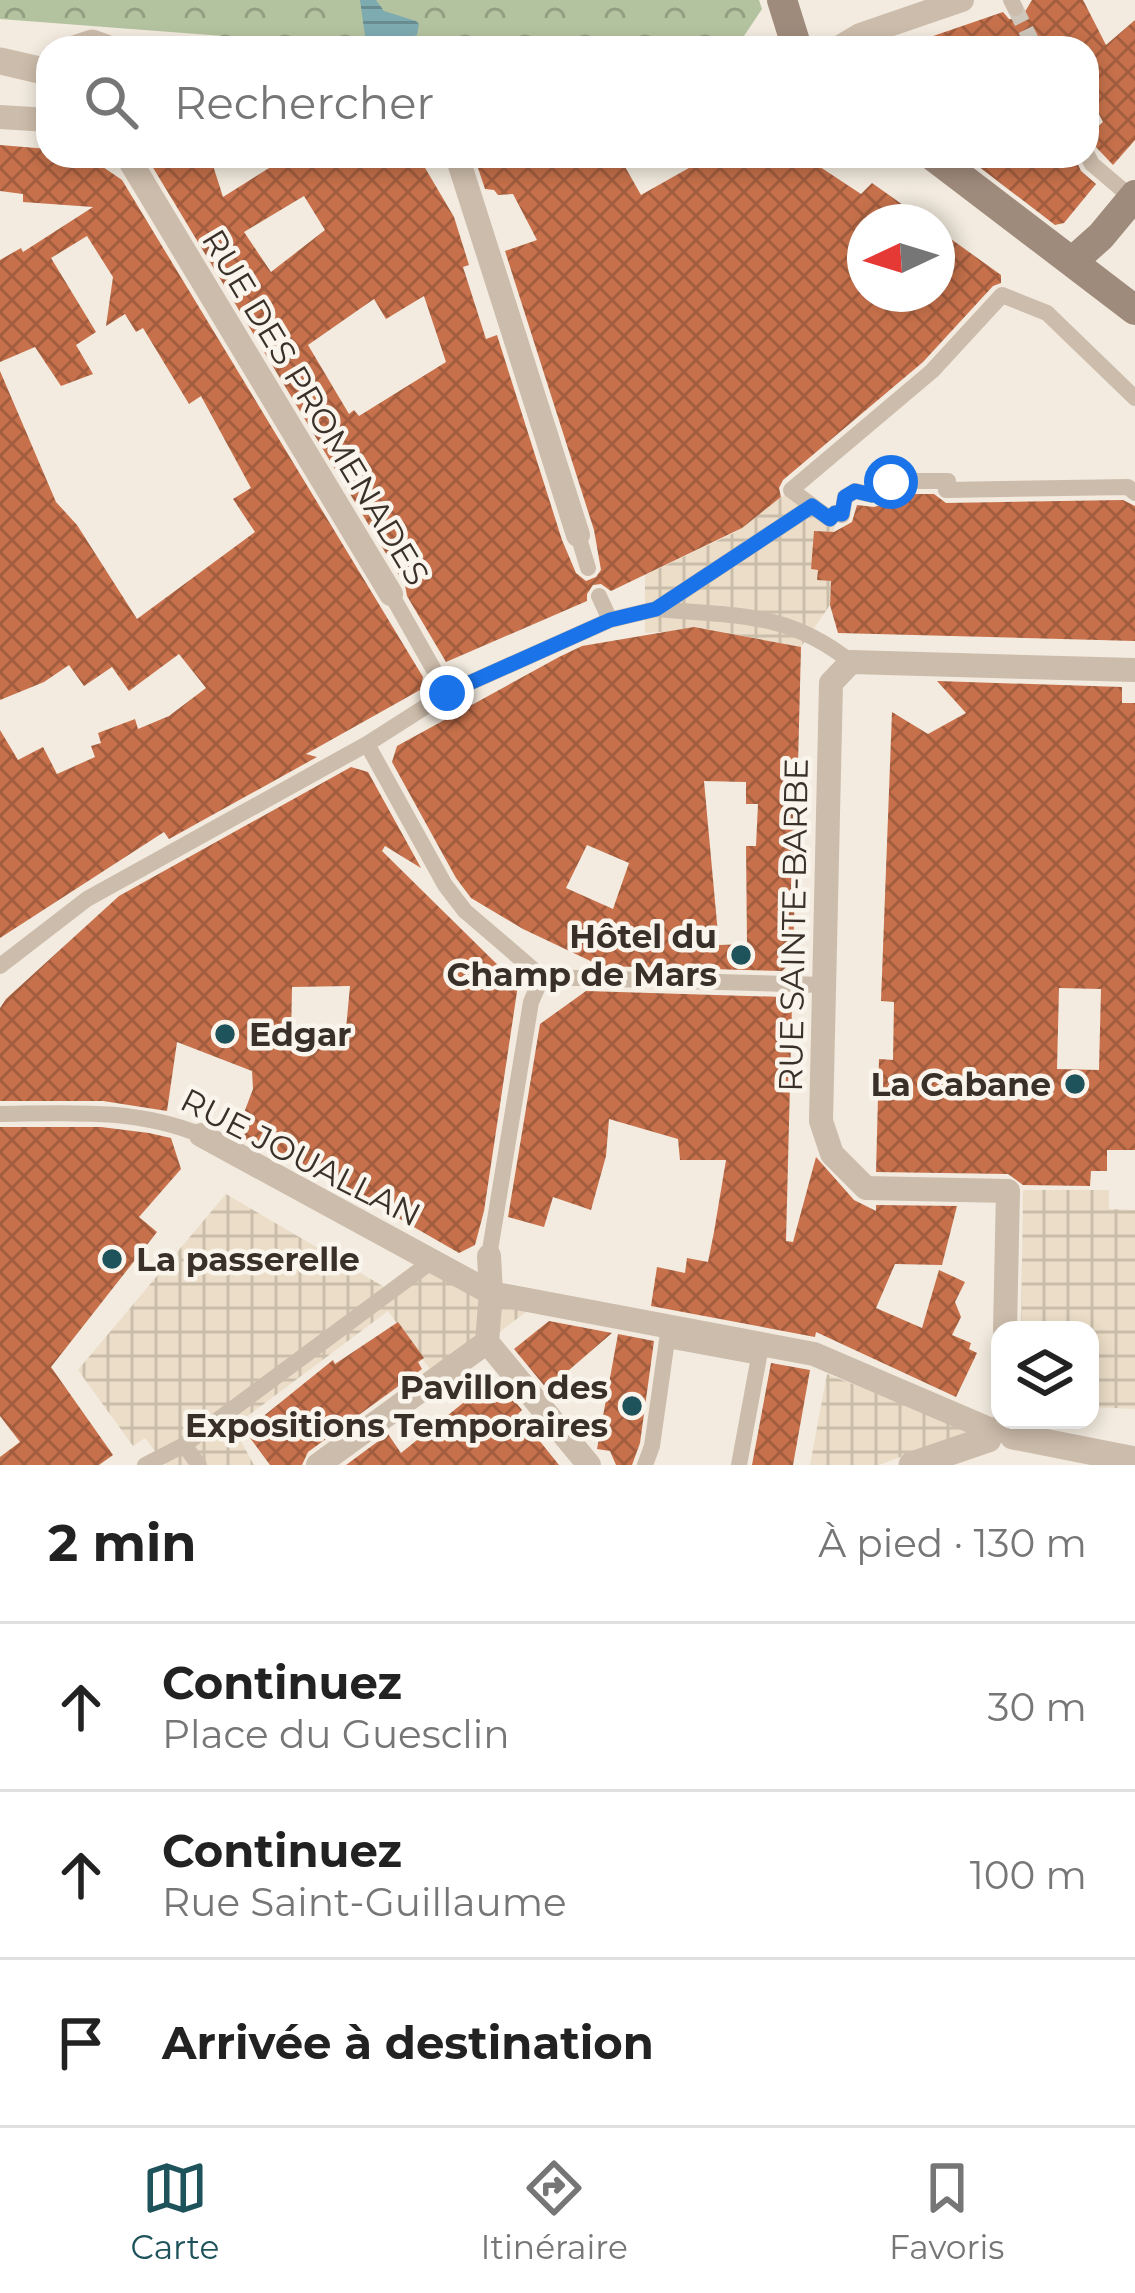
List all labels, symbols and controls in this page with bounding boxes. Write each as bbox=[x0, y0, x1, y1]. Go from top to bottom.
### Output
search box bbox=[36, 36, 1099, 168]
icon: search bbox=[78, 69, 144, 135]
text: Rechercher bbox=[174, 75, 434, 130]
north arrow bbox=[847, 204, 955, 312]
street label: RUE DES PROMENADES bbox=[194, 222, 438, 592]
route start bbox=[864, 455, 918, 509]
route end bbox=[420, 666, 474, 720]
street label: RUE SAINTE-BARBE bbox=[770, 758, 816, 1092]
place label: Hôtel du Champ de Mars bbox=[447, 916, 717, 994]
marker: Hôtel du Champ de Mars bbox=[728, 942, 754, 968]
place label: Edgar bbox=[249, 1014, 352, 1054]
marker: Edgar bbox=[212, 1021, 238, 1047]
place label: La Cabane bbox=[871, 1064, 1051, 1104]
marker: La Cabane bbox=[1062, 1071, 1088, 1097]
street label: RUE JOUALLAN bbox=[174, 1079, 428, 1235]
place label: La passerelle bbox=[136, 1239, 360, 1279]
marker: La passerelle bbox=[99, 1246, 125, 1272]
map controls bbox=[991, 1321, 1099, 1429]
button: layers bbox=[991, 1321, 1099, 1429]
place label: Pavillon des Expositions Temporaires bbox=[185, 1367, 608, 1445]
marker: Pavillon des Expositions Temporaires bbox=[619, 1393, 645, 1419]
text: 2 min bbox=[48, 1512, 197, 1574]
text: À pied · 130 m bbox=[818, 1519, 1087, 1567]
text: Continuez bbox=[162, 1655, 402, 1710]
icon: ahead bbox=[48, 1674, 114, 1740]
text: 30 m bbox=[988, 1683, 1087, 1731]
text: Place du Guesclin bbox=[162, 1710, 510, 1758]
text: Continuez bbox=[162, 1823, 402, 1878]
icon: ahead bbox=[48, 1842, 114, 1908]
text: 100 m bbox=[970, 1851, 1087, 1899]
text: Rue Saint-Guillaume bbox=[162, 1878, 567, 1926]
icon: arrive bbox=[48, 2010, 114, 2076]
text: Arrivée à destination bbox=[162, 2015, 654, 2070]
tab: Carte bbox=[131, 2155, 220, 2267]
tab: Itinéraire bbox=[481, 2155, 628, 2267]
tab: Favoris bbox=[889, 2155, 1004, 2267]

